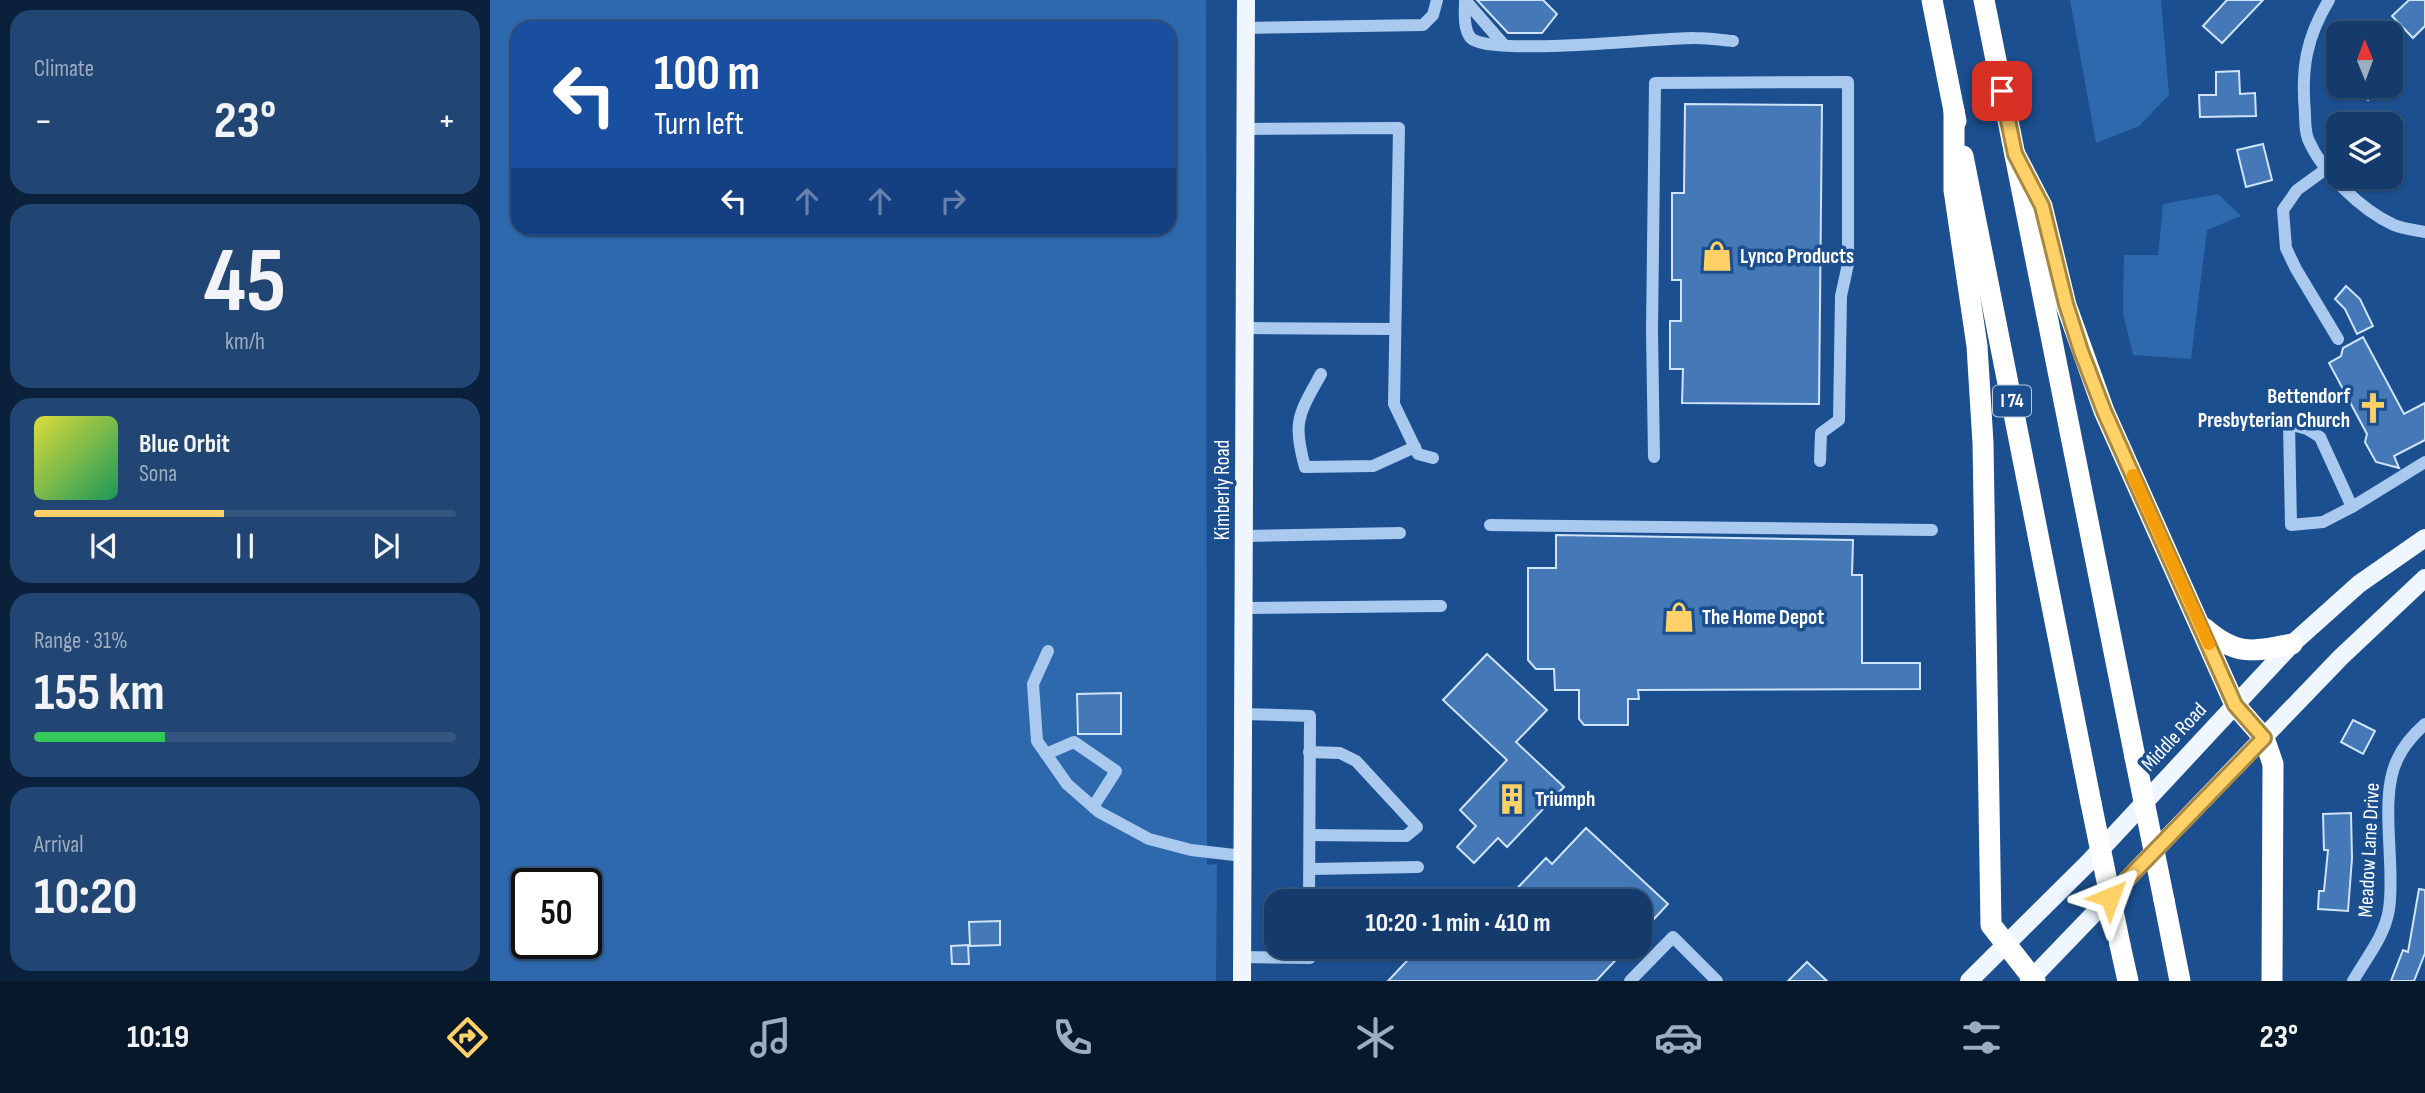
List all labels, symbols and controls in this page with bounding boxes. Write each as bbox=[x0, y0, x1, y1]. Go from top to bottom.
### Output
north arrow bbox=[2326, 21, 2403, 98]
map controls bbox=[2326, 21, 2403, 189]
text: 100 m bbox=[654, 45, 760, 104]
icon: left bbox=[539, 49, 630, 140]
text: Climate bbox=[34, 55, 94, 83]
pin bbox=[1972, 61, 2032, 121]
icon: arrive bbox=[1983, 72, 2021, 110]
text: 23° bbox=[214, 90, 276, 153]
text: − bbox=[34, 99, 53, 144]
text: + bbox=[437, 99, 456, 144]
text: Turn left bbox=[654, 105, 744, 144]
button: layers bbox=[2326, 112, 2403, 189]
icon: left bbox=[715, 182, 753, 220]
icon: ahead bbox=[788, 182, 826, 220]
icon: ahead bbox=[861, 182, 899, 220]
icon: right bbox=[934, 182, 972, 220]
text: 45 bbox=[204, 228, 286, 337]
shop icon: Lynco Products bbox=[1700, 239, 1734, 273]
place label: Lynco Products bbox=[1740, 244, 1854, 269]
text: km/h bbox=[225, 328, 265, 356]
place label: Bettendorf Presbyterian Church bbox=[2198, 384, 2350, 433]
road number: I 74 bbox=[1993, 386, 2031, 416]
church icon: Bettendorf Presbyterian Church bbox=[2356, 391, 2390, 425]
text: Blue Orbit bbox=[139, 429, 230, 460]
street label: Kimberly Road bbox=[1210, 440, 1235, 540]
text: Sona bbox=[139, 460, 177, 488]
icon: previous bbox=[85, 527, 123, 565]
icon: pause bbox=[226, 527, 264, 565]
icon: next bbox=[367, 527, 405, 565]
shop icon: The Home Depot bbox=[1662, 600, 1696, 634]
place label: The Home Depot bbox=[1702, 605, 1824, 630]
text: Range · 31% bbox=[34, 627, 128, 655]
text: 155 km bbox=[34, 662, 165, 725]
street label: Middle Road bbox=[2136, 698, 2212, 776]
building icon: Triumph bbox=[1495, 782, 1529, 816]
street label: Meadow Lane Drive bbox=[2353, 782, 2385, 918]
place label: Triumph bbox=[1535, 787, 1595, 812]
text: Arrival bbox=[34, 831, 83, 859]
position arrow bbox=[2073, 860, 2147, 934]
text: 10:20 bbox=[34, 866, 138, 929]
speed limit sign: 50 bbox=[511, 868, 602, 959]
text: 10:20 · 1 min · 410 m bbox=[1366, 908, 1550, 939]
icon: directions bbox=[443, 1013, 492, 1062]
icon: music bbox=[746, 1013, 795, 1062]
icon: phone bbox=[1048, 1013, 1097, 1062]
icon: climate bbox=[1351, 1013, 1400, 1062]
icon: car bbox=[1654, 1013, 1703, 1062]
icon: filters bbox=[1957, 1013, 2006, 1062]
text: 10:19 bbox=[127, 1018, 189, 1057]
text: 23° bbox=[2260, 1018, 2298, 1057]

